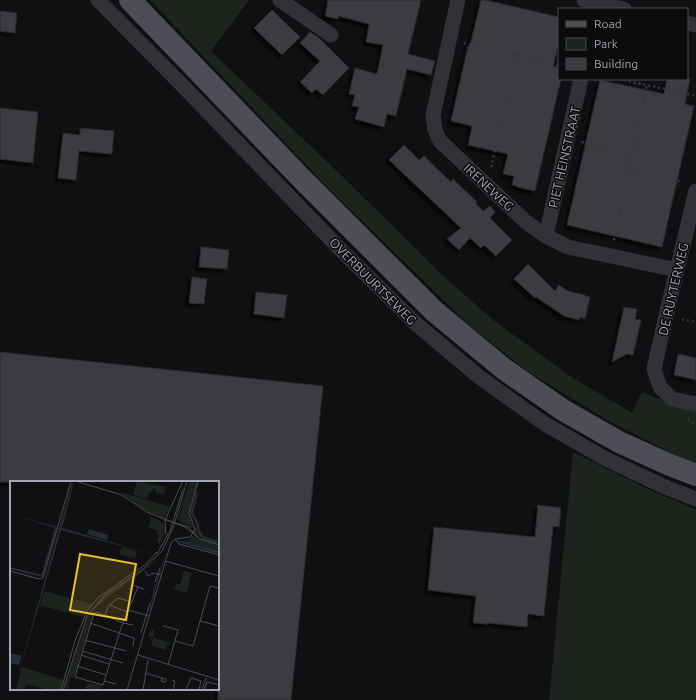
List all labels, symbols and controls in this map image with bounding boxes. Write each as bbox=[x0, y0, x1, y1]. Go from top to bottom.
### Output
legend bbox=[558, 8, 688, 80]
text: Road bbox=[594, 17, 622, 30]
text: Park bbox=[594, 37, 618, 50]
text: Building bbox=[594, 57, 638, 70]
street label: PIET HEINSTRAAT bbox=[545, 105, 583, 209]
street label: IRENEWEG bbox=[461, 160, 517, 214]
street label: OVERBUURTSEWEG bbox=[327, 235, 419, 327]
street label: DE RUYTERWEG bbox=[656, 241, 690, 337]
inset map bbox=[10, 481, 219, 690]

